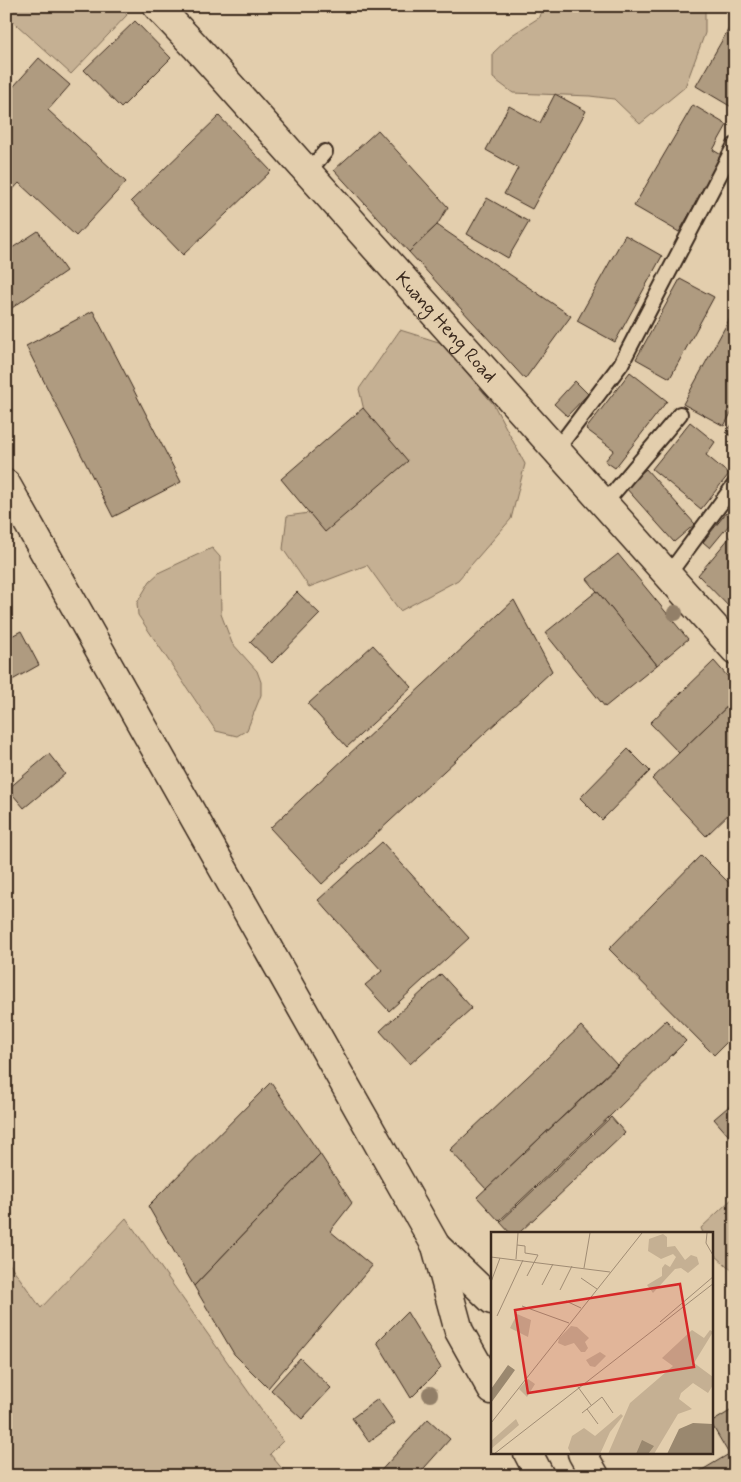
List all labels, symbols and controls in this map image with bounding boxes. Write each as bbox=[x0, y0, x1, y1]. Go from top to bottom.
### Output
street label: Kuang Heng Road bbox=[390, 266, 502, 388]
inset map bbox=[491, 1232, 714, 1454]

